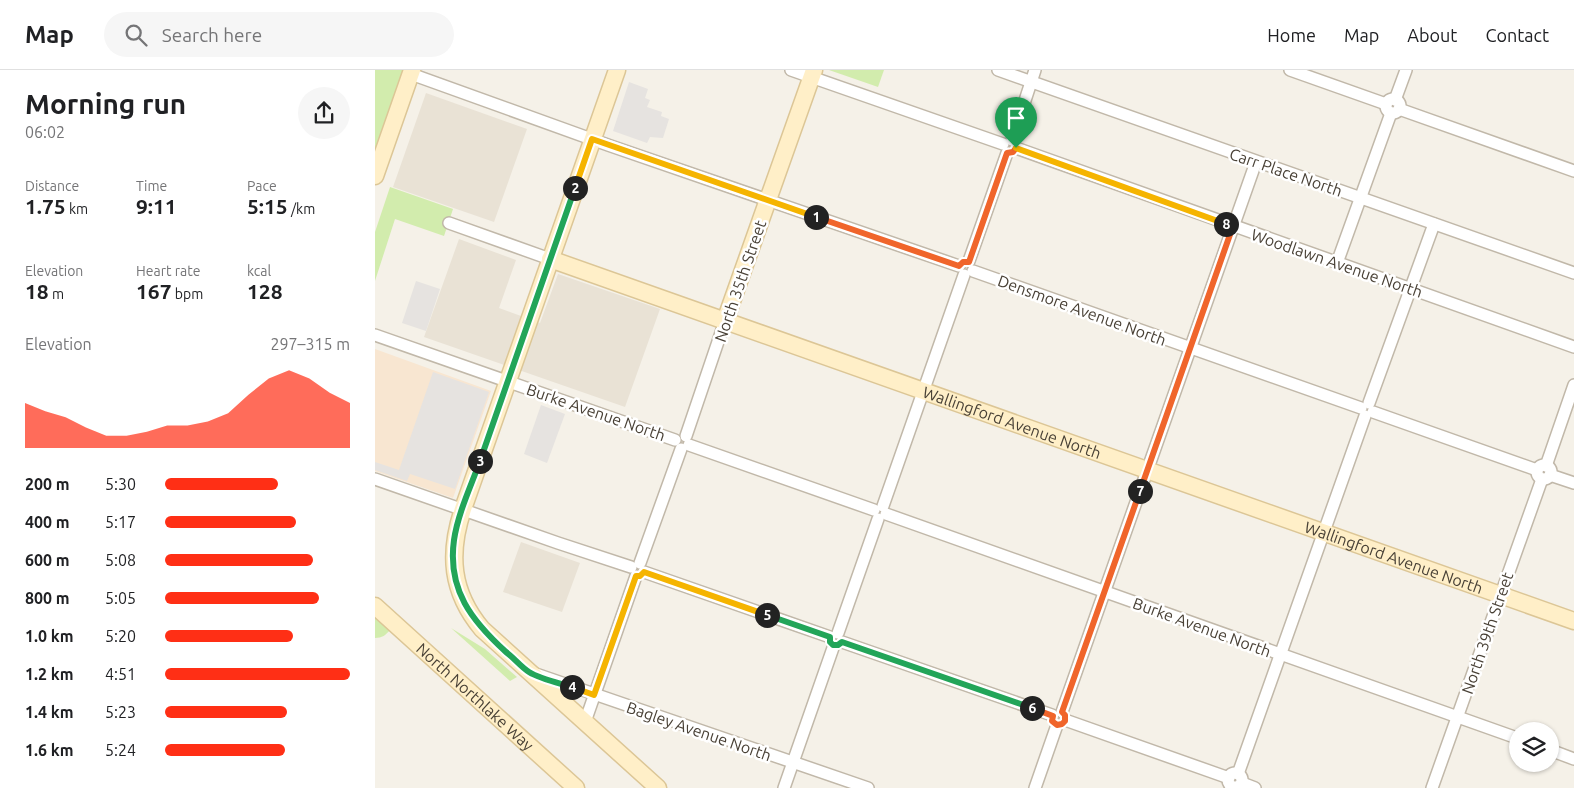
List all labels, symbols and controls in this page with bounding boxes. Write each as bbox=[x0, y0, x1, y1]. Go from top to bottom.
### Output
search box bbox=[104, 12, 454, 57]
text: Map bbox=[25, 21, 74, 48]
icon: search bbox=[122, 21, 150, 49]
text: Search here bbox=[162, 24, 262, 46]
text: Home bbox=[1267, 25, 1316, 45]
text: Map bbox=[1344, 25, 1379, 45]
text: About bbox=[1407, 25, 1457, 45]
text: Contact bbox=[1485, 25, 1549, 45]
button: share bbox=[298, 87, 350, 139]
text: Morning run bbox=[25, 88, 186, 119]
pin bbox=[995, 97, 1037, 148]
icon: arrive bbox=[1002, 104, 1030, 132]
text: 06:02 bbox=[25, 123, 65, 141]
street label: Carr Place North bbox=[1227, 144, 1345, 200]
pin: 2 bbox=[563, 176, 587, 200]
text: Distance bbox=[25, 178, 79, 194]
text: Time bbox=[136, 178, 167, 194]
text: Pace bbox=[247, 178, 277, 194]
text: 2 bbox=[572, 180, 579, 196]
text: 1.75 bbox=[25, 194, 66, 218]
text: 9:11 bbox=[136, 194, 177, 218]
text: 5:15 bbox=[247, 194, 288, 218]
text: km bbox=[66, 201, 88, 217]
text: /km bbox=[288, 201, 315, 217]
pin: 1 bbox=[803, 204, 829, 230]
text: 1 bbox=[813, 209, 820, 225]
pin: 8 bbox=[1213, 212, 1239, 236]
text: 8 bbox=[1223, 216, 1230, 232]
street label: North 35th Street bbox=[711, 217, 770, 344]
street label: Woodlawn Avenue North bbox=[1249, 225, 1425, 301]
text: Elevation bbox=[25, 263, 83, 279]
text: Heart rate bbox=[136, 263, 200, 279]
text: kcal bbox=[247, 263, 271, 279]
street label: Densmore Avenue North bbox=[995, 271, 1169, 349]
text: 18 bbox=[25, 279, 49, 303]
text: 167 bbox=[136, 279, 172, 303]
text: 128 bbox=[247, 279, 283, 303]
text: m bbox=[49, 286, 64, 302]
text: bpm bbox=[172, 286, 203, 302]
text: Elevation bbox=[25, 335, 92, 353]
text: 297–315 m bbox=[270, 335, 350, 353]
street label: Burke Avenue North bbox=[524, 380, 668, 444]
street label: Wallingford Avenue North bbox=[920, 383, 1104, 462]
pin: 3 bbox=[467, 448, 493, 474]
text: 3 bbox=[477, 453, 484, 469]
text: 200 m bbox=[25, 475, 70, 493]
text: 5:30 bbox=[105, 475, 136, 493]
pin: 7 bbox=[1127, 478, 1153, 504]
text: 7 bbox=[1137, 483, 1144, 499]
text: 400 m bbox=[25, 513, 70, 531]
text: 5:17 bbox=[105, 513, 136, 531]
street label: Wallingford Avenue North bbox=[1302, 518, 1485, 597]
text: 600 m bbox=[25, 551, 70, 569]
text: 5:08 bbox=[105, 551, 136, 569]
street label: North 39th Street bbox=[1458, 569, 1517, 696]
text: 800 m bbox=[25, 589, 70, 607]
text: 5:05 bbox=[105, 589, 136, 607]
street label: Burke Avenue North bbox=[1131, 594, 1273, 660]
pin: 5 bbox=[755, 602, 779, 628]
text: 5 bbox=[764, 607, 771, 623]
text: 1.0 km bbox=[25, 627, 74, 645]
text: 5:20 bbox=[105, 627, 136, 645]
street label: North Northlake Way bbox=[413, 639, 537, 754]
text: 1.2 km bbox=[25, 665, 74, 683]
text: 4:51 bbox=[105, 665, 136, 683]
pin: 4 bbox=[559, 674, 585, 700]
text: 4 bbox=[569, 679, 576, 695]
pin: 6 bbox=[1019, 696, 1045, 720]
street label: Bagley Avenue North bbox=[624, 698, 774, 764]
text: 6 bbox=[1029, 700, 1036, 716]
text: 1.4 km bbox=[25, 703, 74, 721]
text: 5:23 bbox=[105, 703, 136, 721]
map controls bbox=[1509, 722, 1559, 772]
button: layers bbox=[1509, 722, 1559, 772]
text: 1.6 km bbox=[25, 741, 74, 759]
text: 5:24 bbox=[105, 741, 136, 759]

